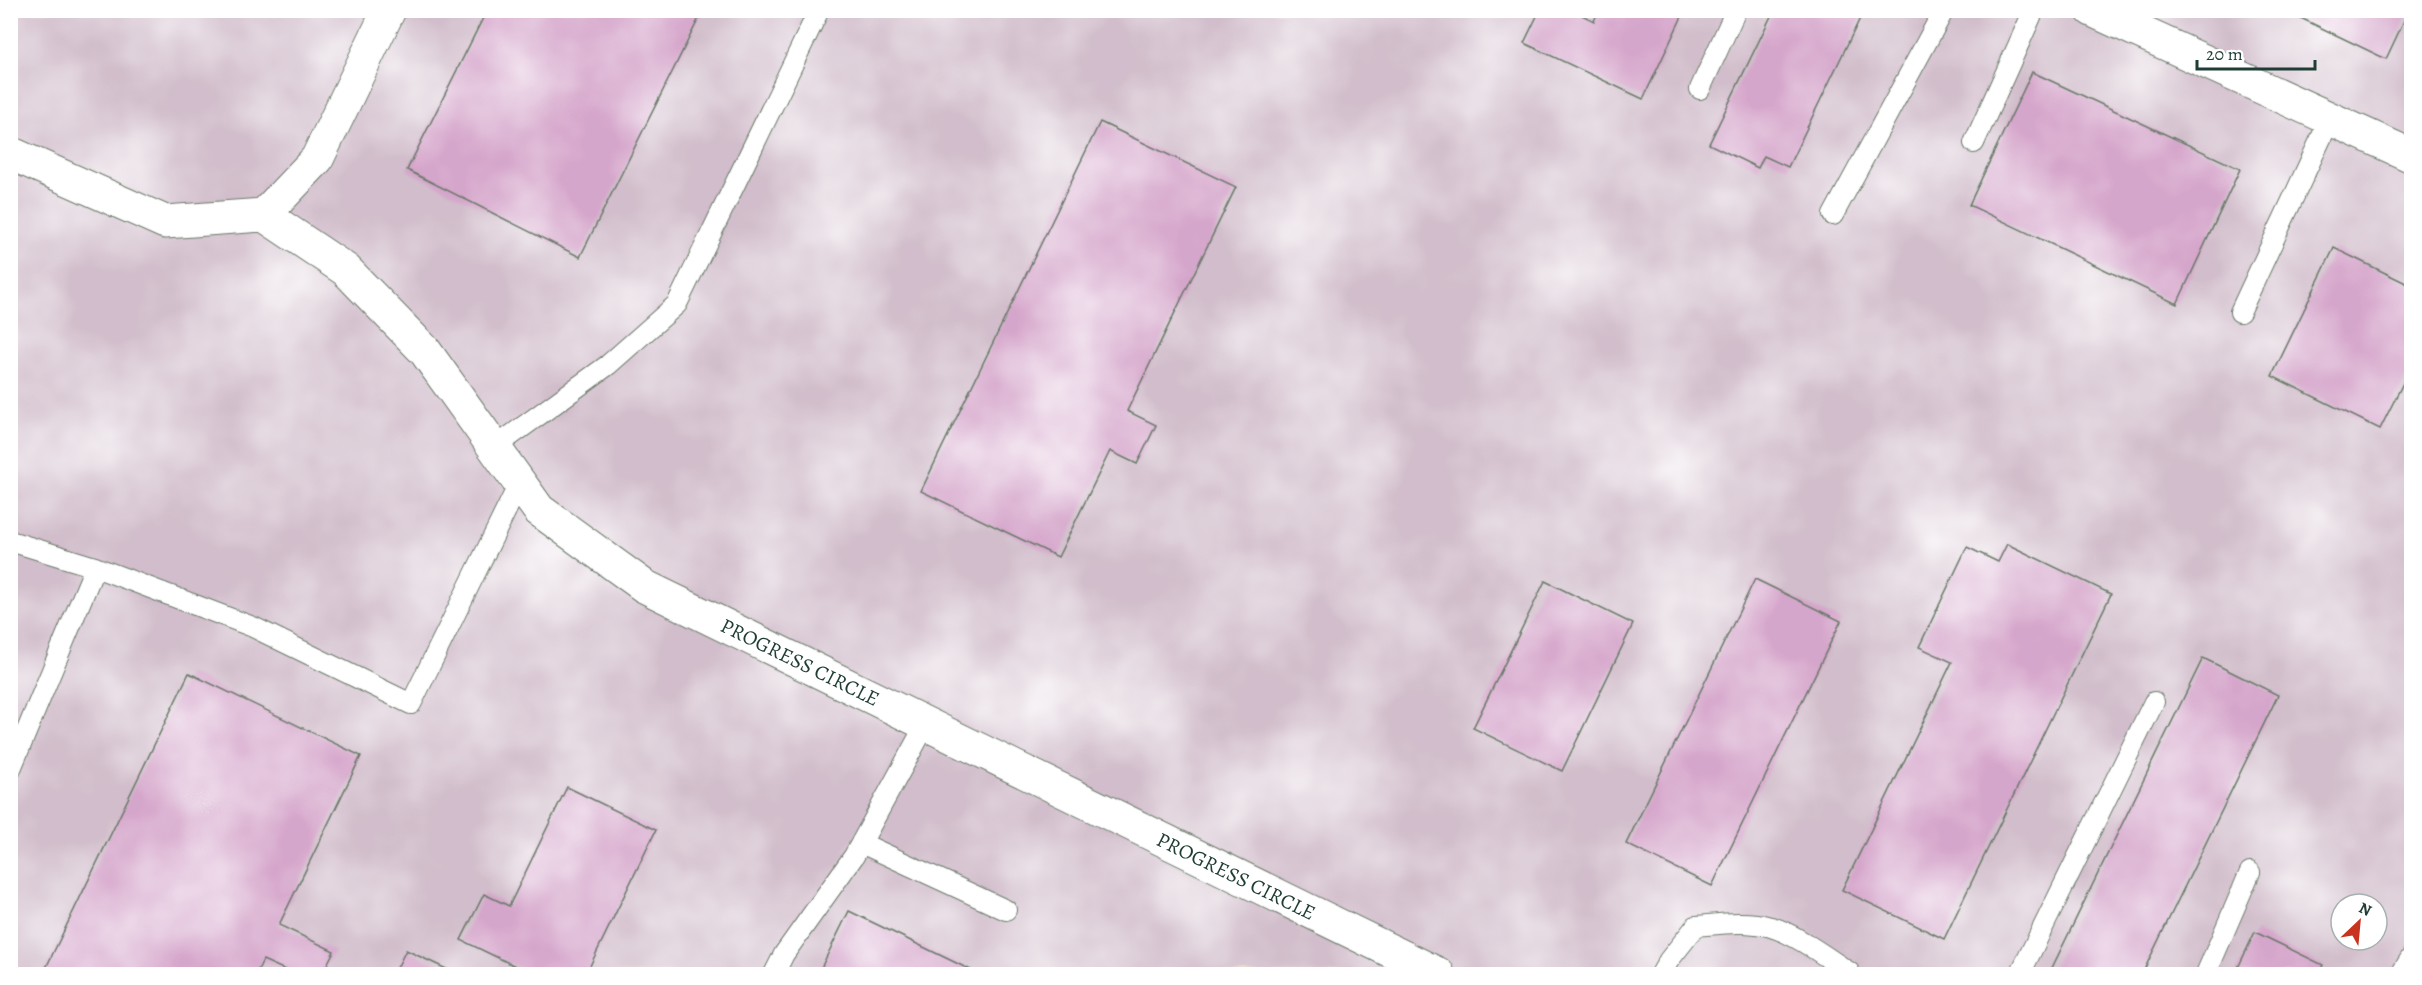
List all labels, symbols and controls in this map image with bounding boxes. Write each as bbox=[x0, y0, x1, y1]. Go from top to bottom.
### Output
scale bar bbox=[2197, 33, 2316, 71]
text: 20 m bbox=[2206, 42, 2243, 66]
street label: PROGRESS CIRCLE bbox=[716, 611, 884, 713]
street label: PROGRESS CIRCLE bbox=[1152, 825, 1320, 927]
north arrow bbox=[2329, 892, 2389, 952]
text: N bbox=[2355, 897, 2376, 922]

